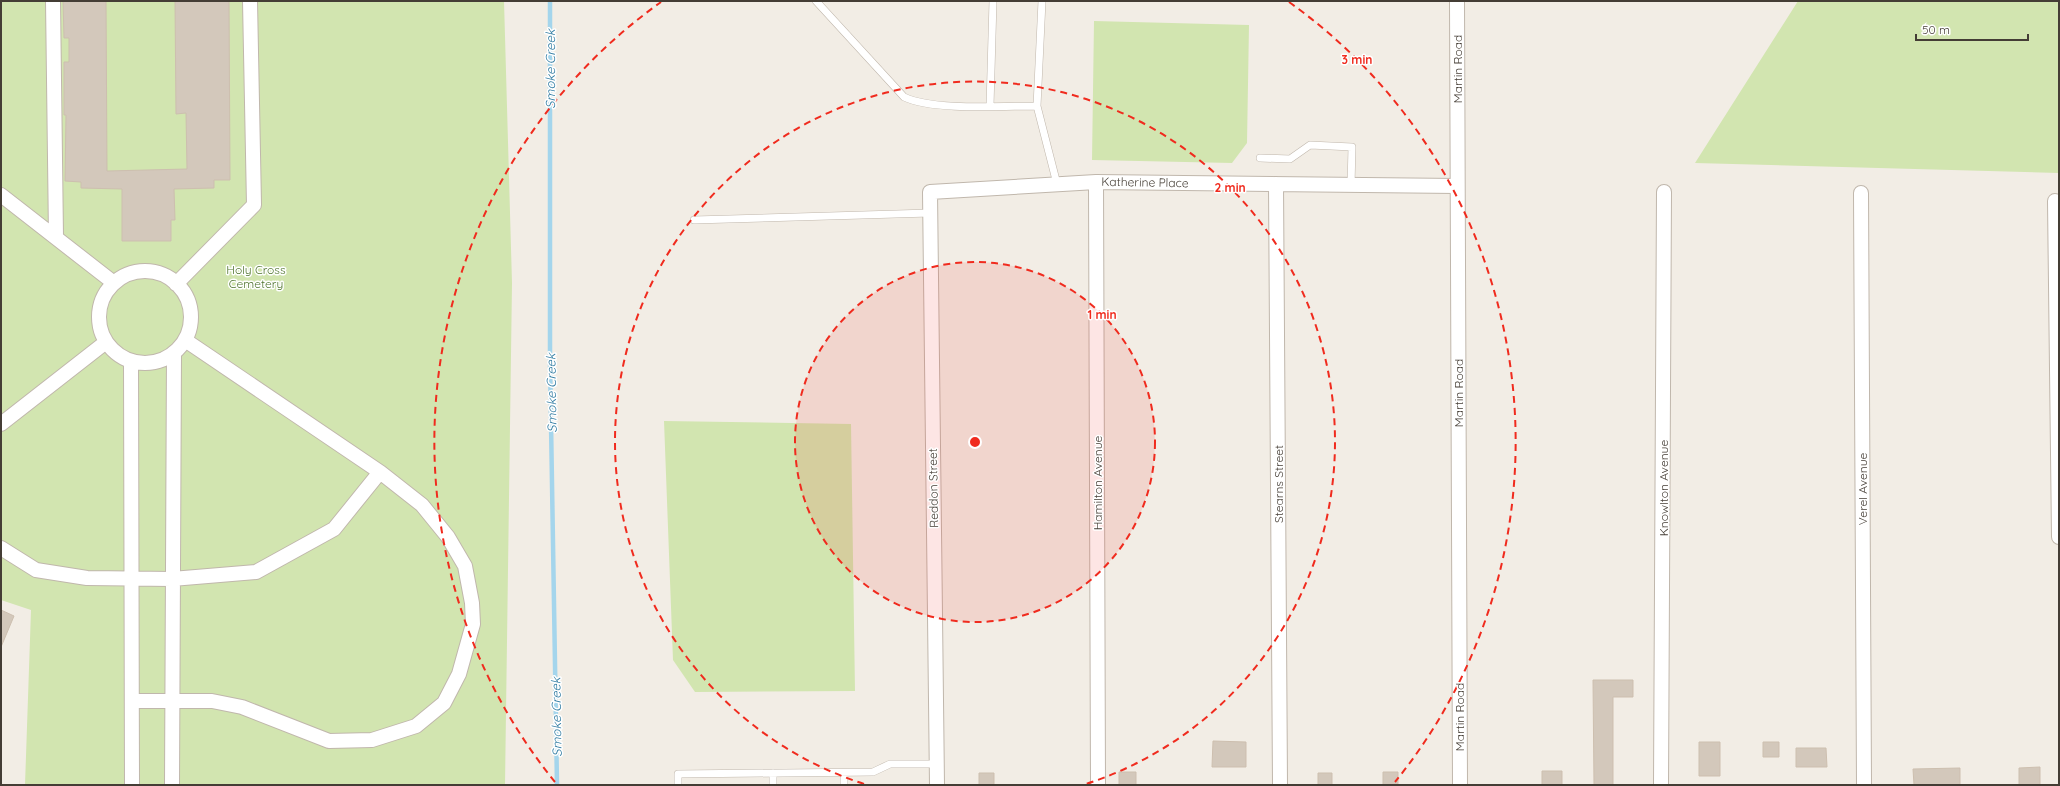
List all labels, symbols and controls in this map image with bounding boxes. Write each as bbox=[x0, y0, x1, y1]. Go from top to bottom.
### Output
scale bar bbox=[1916, 16, 2028, 42]
text: 50 m bbox=[1922, 22, 1950, 37]
water label: Smoke Creek bbox=[542, 28, 558, 109]
street label: Martin Road bbox=[1450, 35, 1465, 103]
text: 3 min bbox=[1342, 52, 1372, 67]
street label: Katherine Place bbox=[1101, 174, 1189, 190]
text: 2 min bbox=[1214, 180, 1246, 195]
park label: Holy Cross Cemetery bbox=[226, 262, 286, 291]
text: 1 min bbox=[1087, 307, 1117, 322]
water label: Smoke Creek bbox=[542, 352, 560, 433]
street label: Martin Road bbox=[1451, 359, 1466, 427]
centre of rings bbox=[968, 435, 982, 449]
street label: Hamilton Avenue bbox=[1090, 435, 1105, 530]
street label: Knowlton Avenue bbox=[1656, 440, 1671, 536]
street label: Stearns Street bbox=[1271, 445, 1286, 523]
street label: Reddon Street bbox=[925, 448, 941, 528]
street label: Verel Avenue bbox=[1855, 452, 1870, 525]
water label: Smoke Creek bbox=[547, 676, 565, 757]
street label: Martin Road bbox=[1452, 683, 1467, 751]

